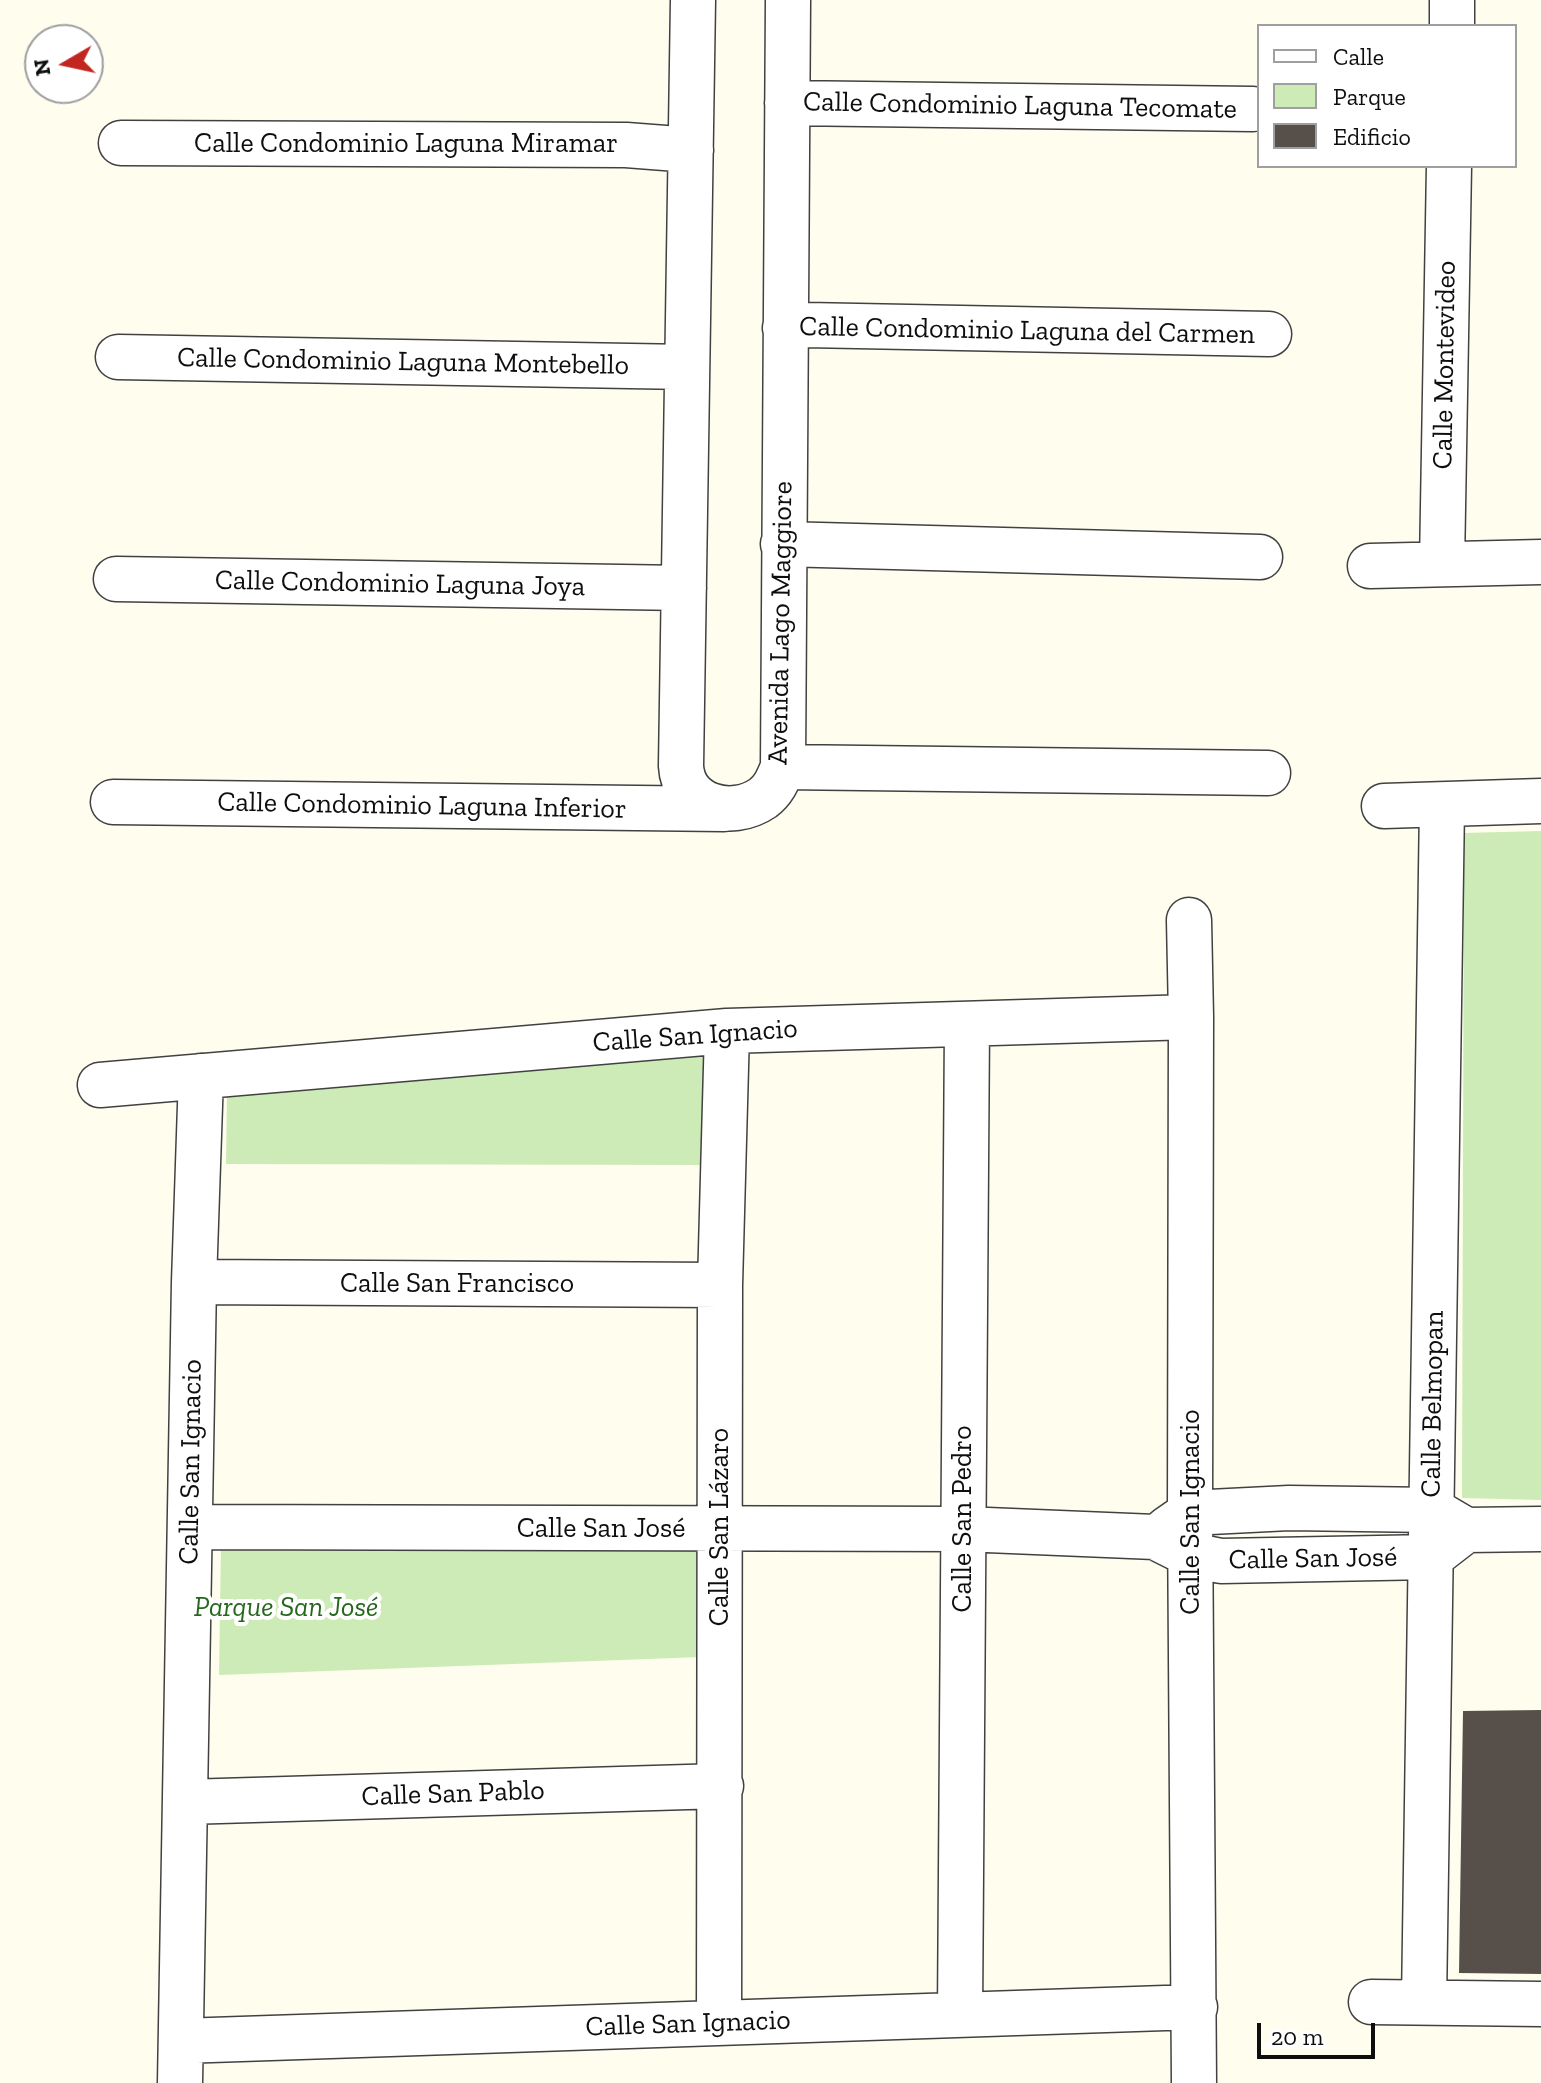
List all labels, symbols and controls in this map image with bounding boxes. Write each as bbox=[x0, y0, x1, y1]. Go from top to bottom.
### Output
north arrow bbox=[24, 24, 104, 104]
legend bbox=[1257, 24, 1517, 168]
text: Calle bbox=[1333, 42, 1384, 71]
text: N bbox=[27, 57, 56, 78]
text: Parque bbox=[1333, 82, 1406, 111]
street label: Calle Condominio Laguna Tecomate bbox=[803, 85, 1237, 127]
text: Edificio bbox=[1333, 122, 1411, 151]
street label: Calle Condominio Laguna Miramar bbox=[194, 127, 618, 161]
street label: Calle Montevideo bbox=[1426, 260, 1464, 470]
street label: Calle Condominio Laguna del Carmen bbox=[799, 310, 1255, 352]
street label: Calle Condominio Laguna Montebello bbox=[177, 341, 629, 383]
street label: Avenida Lago Maggiore bbox=[762, 481, 800, 765]
street label: Calle Condominio Laguna Joya bbox=[215, 564, 585, 604]
street label: Calle Condominio Laguna Inferior bbox=[217, 786, 627, 826]
street label: Calle San Ignacio bbox=[591, 1012, 799, 1060]
street label: Calle San Francisco bbox=[340, 1267, 574, 1301]
street label: Calle Belmopan bbox=[1415, 1310, 1451, 1498]
street label: Calle San Ignacio bbox=[172, 1359, 210, 1565]
street label: Calle San Ignacio bbox=[1174, 1409, 1208, 1615]
street label: Calle San Pedro bbox=[946, 1426, 980, 1612]
street label: Calle San Lázaro bbox=[703, 1428, 737, 1626]
street label: Calle San José bbox=[517, 1512, 685, 1546]
street label: Calle San José bbox=[1228, 1541, 1398, 1577]
park label: Parque San José bbox=[194, 1591, 378, 1625]
street label: Calle San Pablo bbox=[361, 1774, 545, 1814]
street label: Calle San Ignacio bbox=[585, 2004, 791, 2044]
scale bar bbox=[1261, 2007, 1379, 2057]
text: 20 m bbox=[1271, 2022, 1323, 2051]

